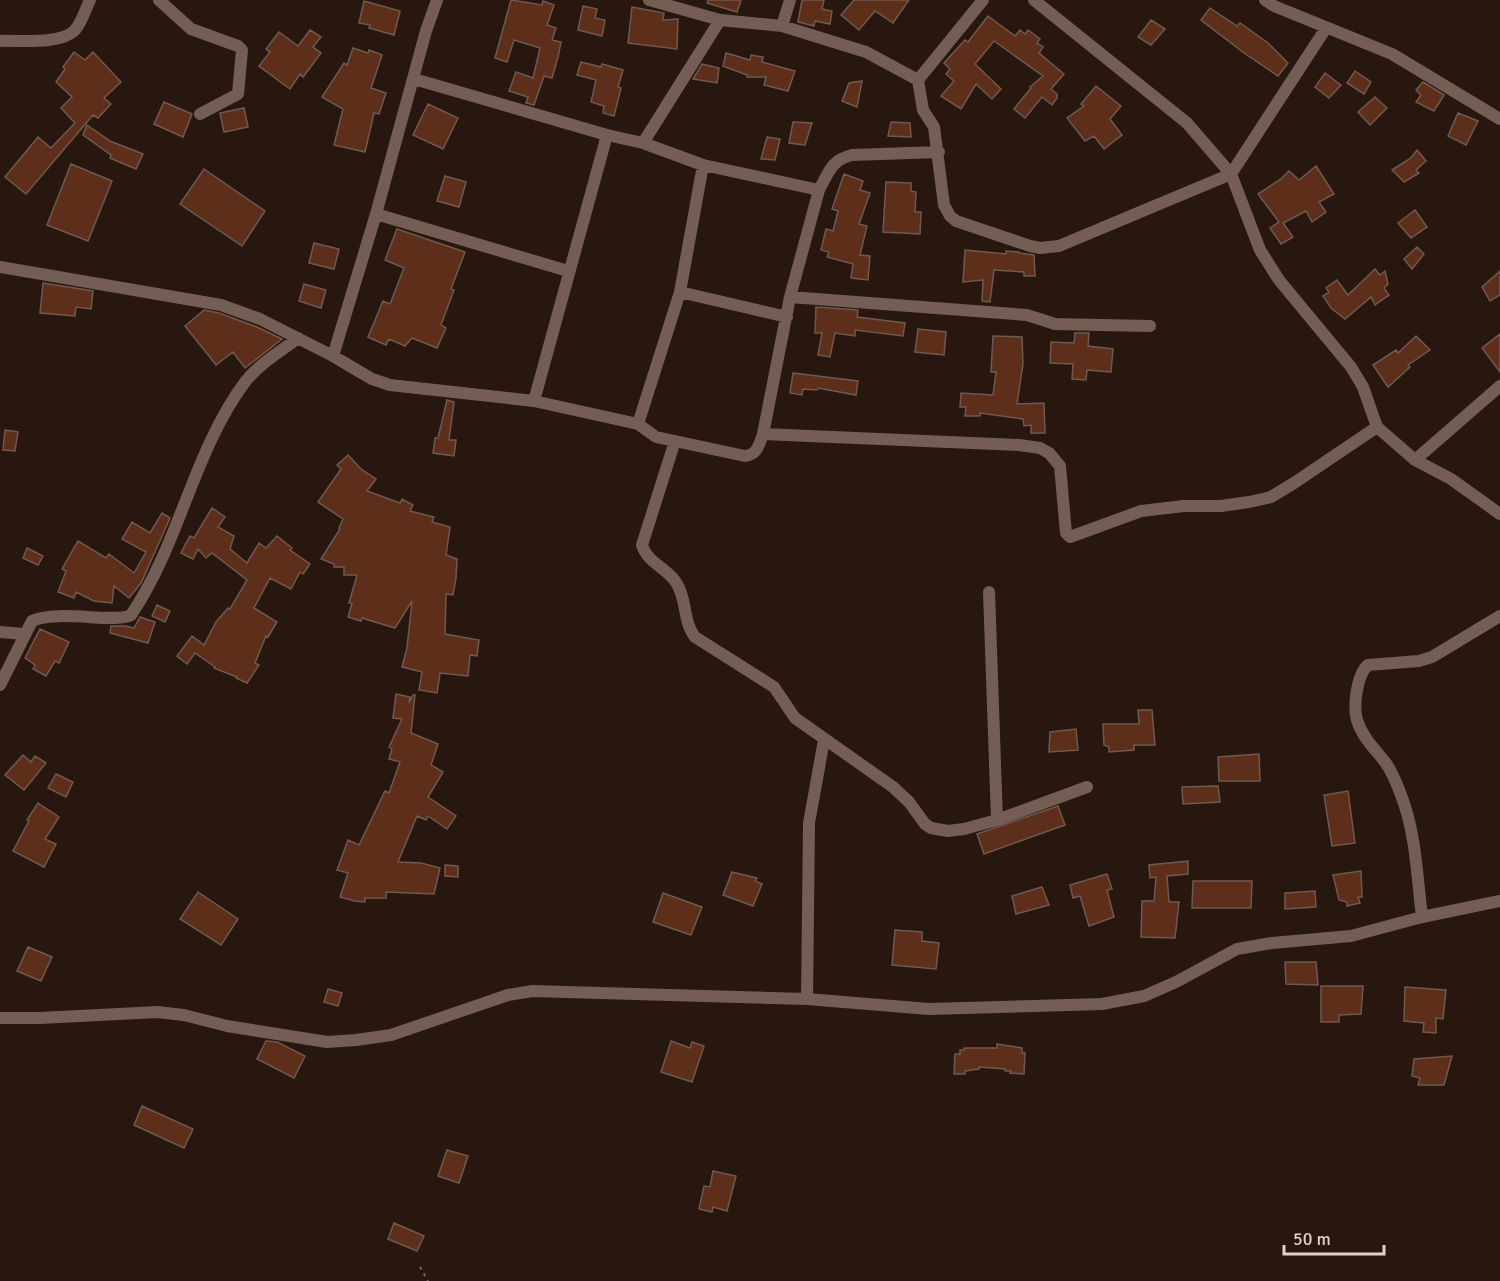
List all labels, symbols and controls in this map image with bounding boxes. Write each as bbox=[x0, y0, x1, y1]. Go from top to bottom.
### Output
scale bar bbox=[1284, 1218, 1384, 1256]
text: 50 m bbox=[1293, 1228, 1331, 1250]

